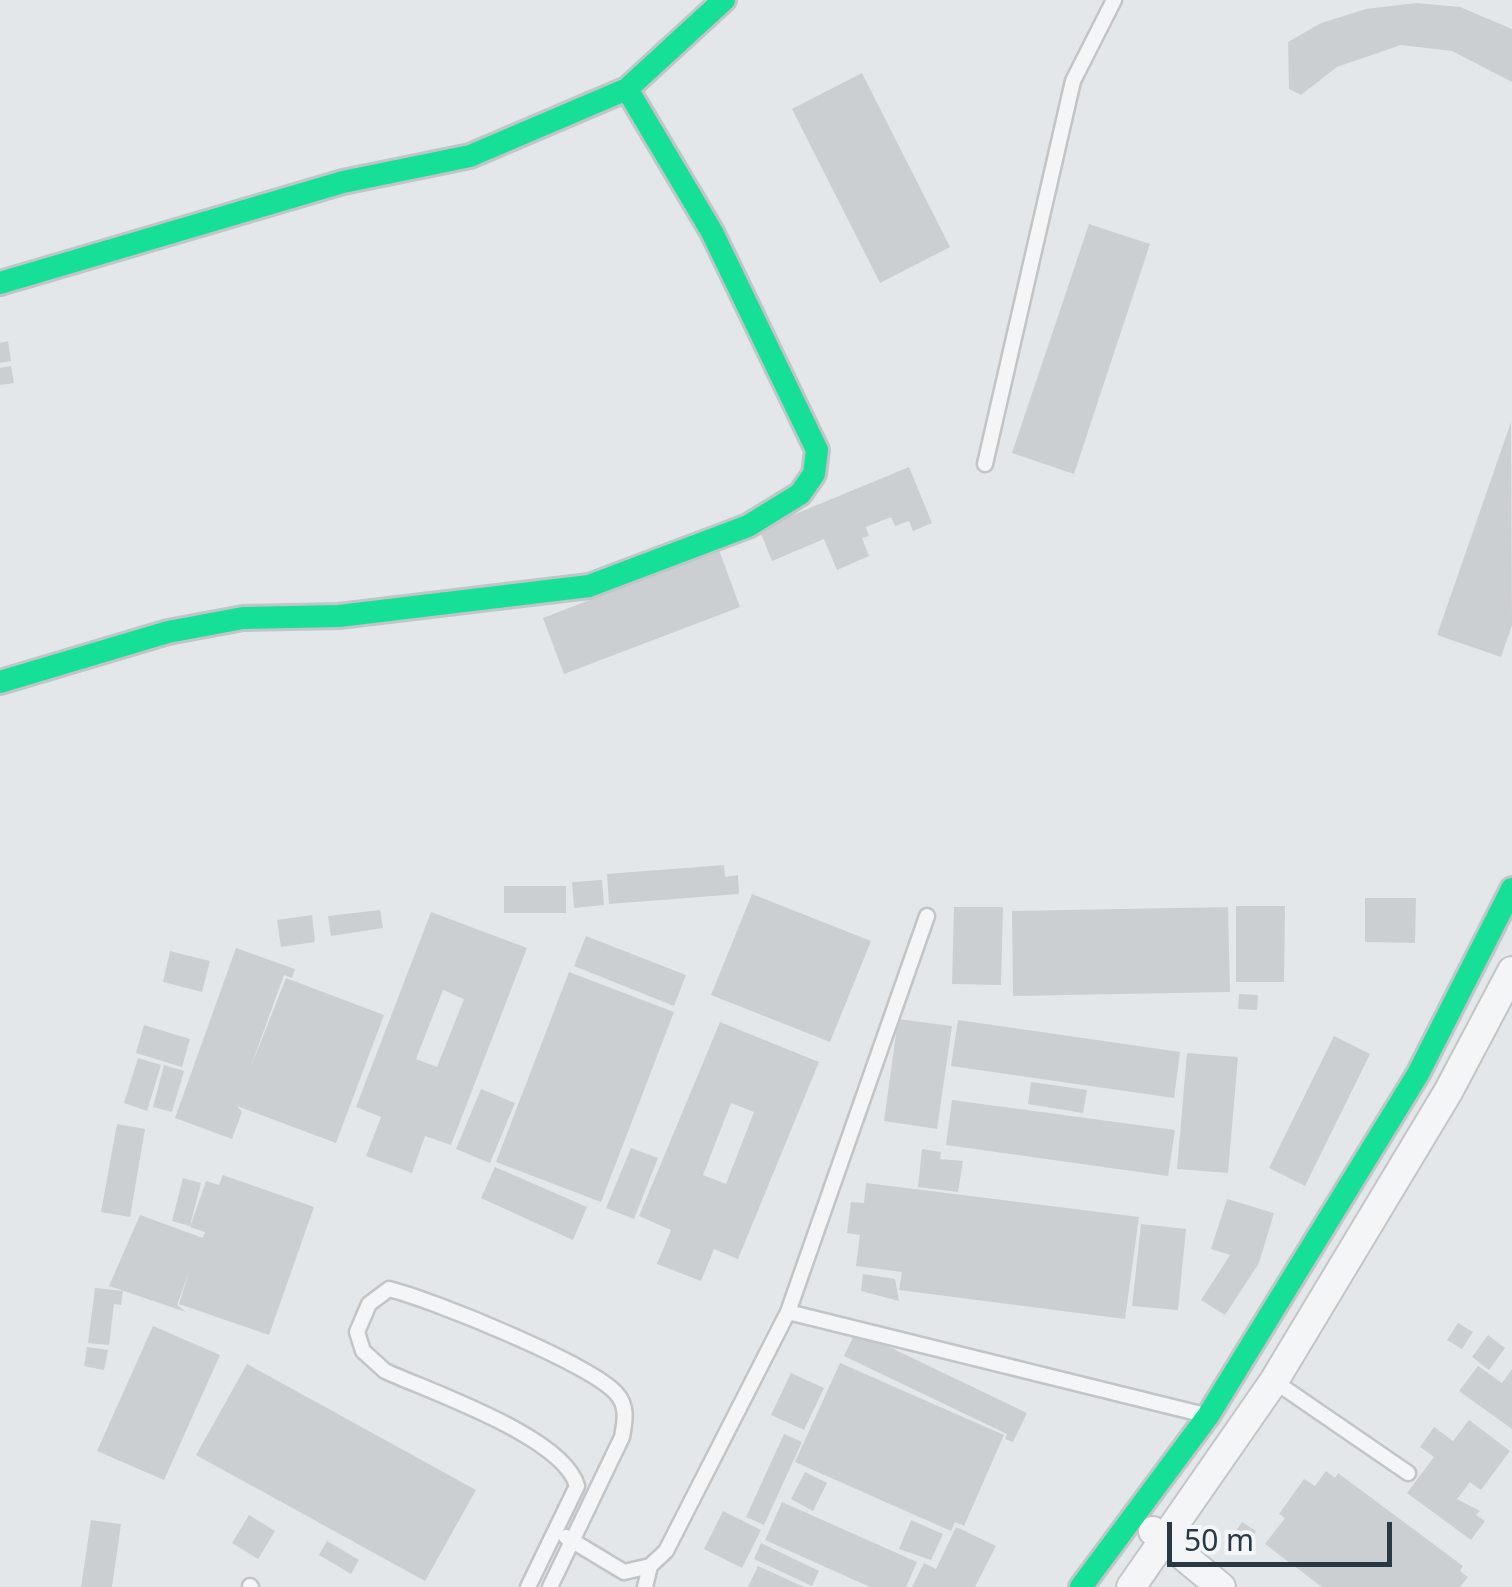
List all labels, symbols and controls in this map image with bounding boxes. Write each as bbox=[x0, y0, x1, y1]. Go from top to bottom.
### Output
scale bar bbox=[1172, 1502, 1397, 1564]
text: 50 m bbox=[1184, 1519, 1254, 1560]

